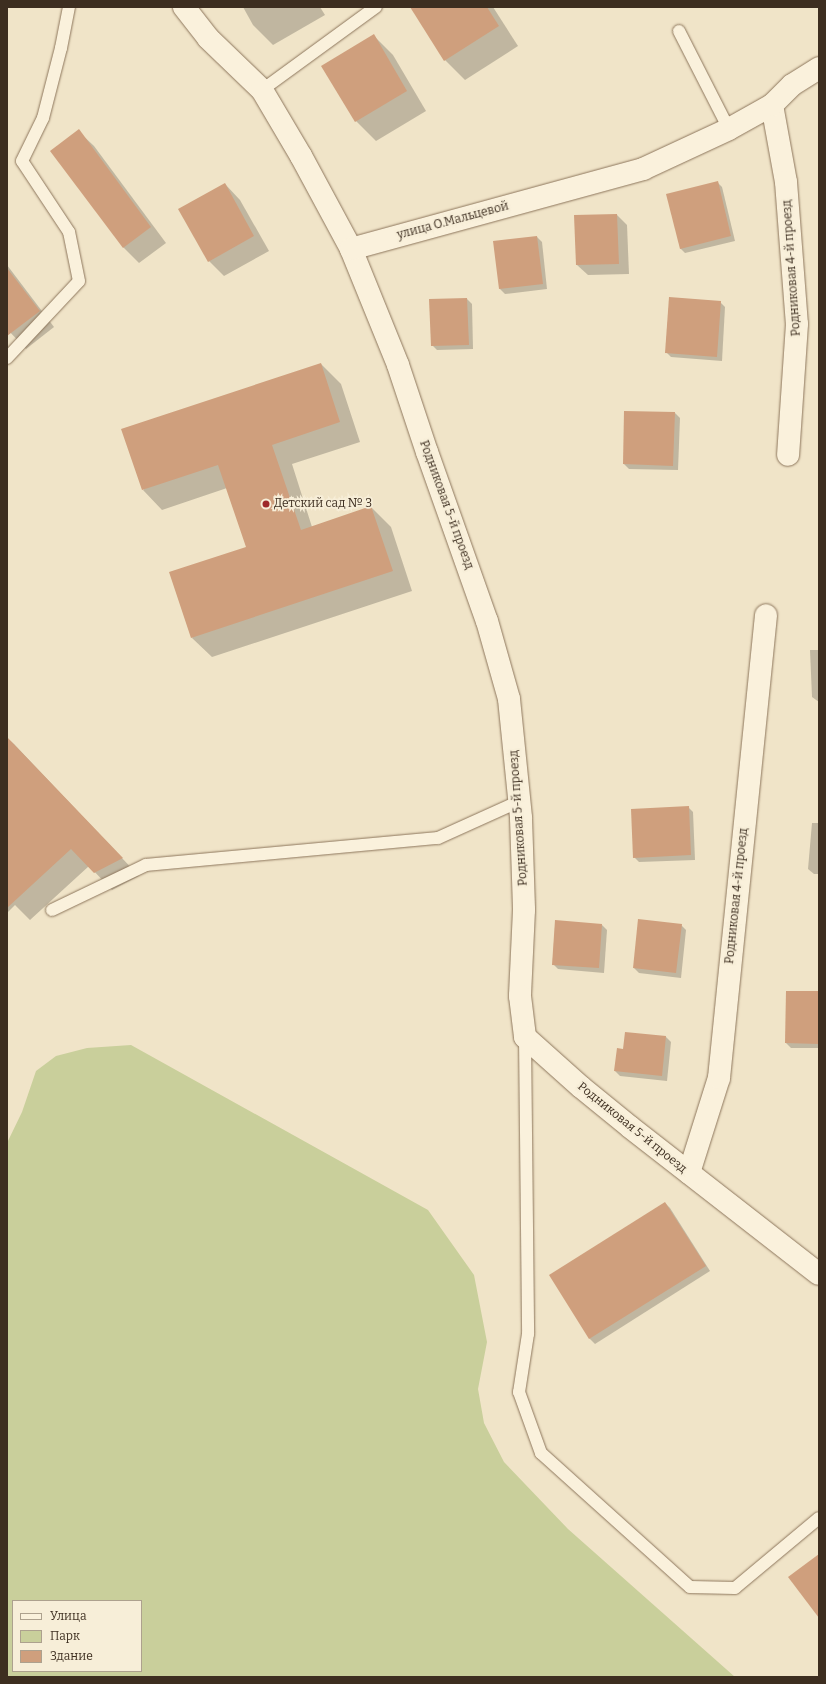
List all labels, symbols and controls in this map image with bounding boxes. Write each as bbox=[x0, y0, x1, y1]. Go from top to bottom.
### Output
street label: улица О.Мальцевой bbox=[396, 199, 510, 243]
street label: Родниковая 4-й проезд bbox=[780, 199, 804, 337]
street label: Родниковая 5-й проезд bbox=[416, 439, 476, 571]
place label: Детский сад № 3 bbox=[274, 497, 372, 511]
marker: Детский сад № 3 bbox=[261, 499, 271, 509]
street label: Родниковая 5-й проезд bbox=[507, 750, 531, 886]
street label: Родниковая 4-й проезд bbox=[723, 827, 751, 965]
street label: Родниковая 5-й проезд bbox=[575, 1080, 689, 1176]
legend bbox=[12, 1600, 142, 1672]
text: Улица bbox=[50, 1609, 86, 1623]
text: Парк bbox=[50, 1629, 80, 1643]
text: Здание bbox=[50, 1649, 93, 1663]

